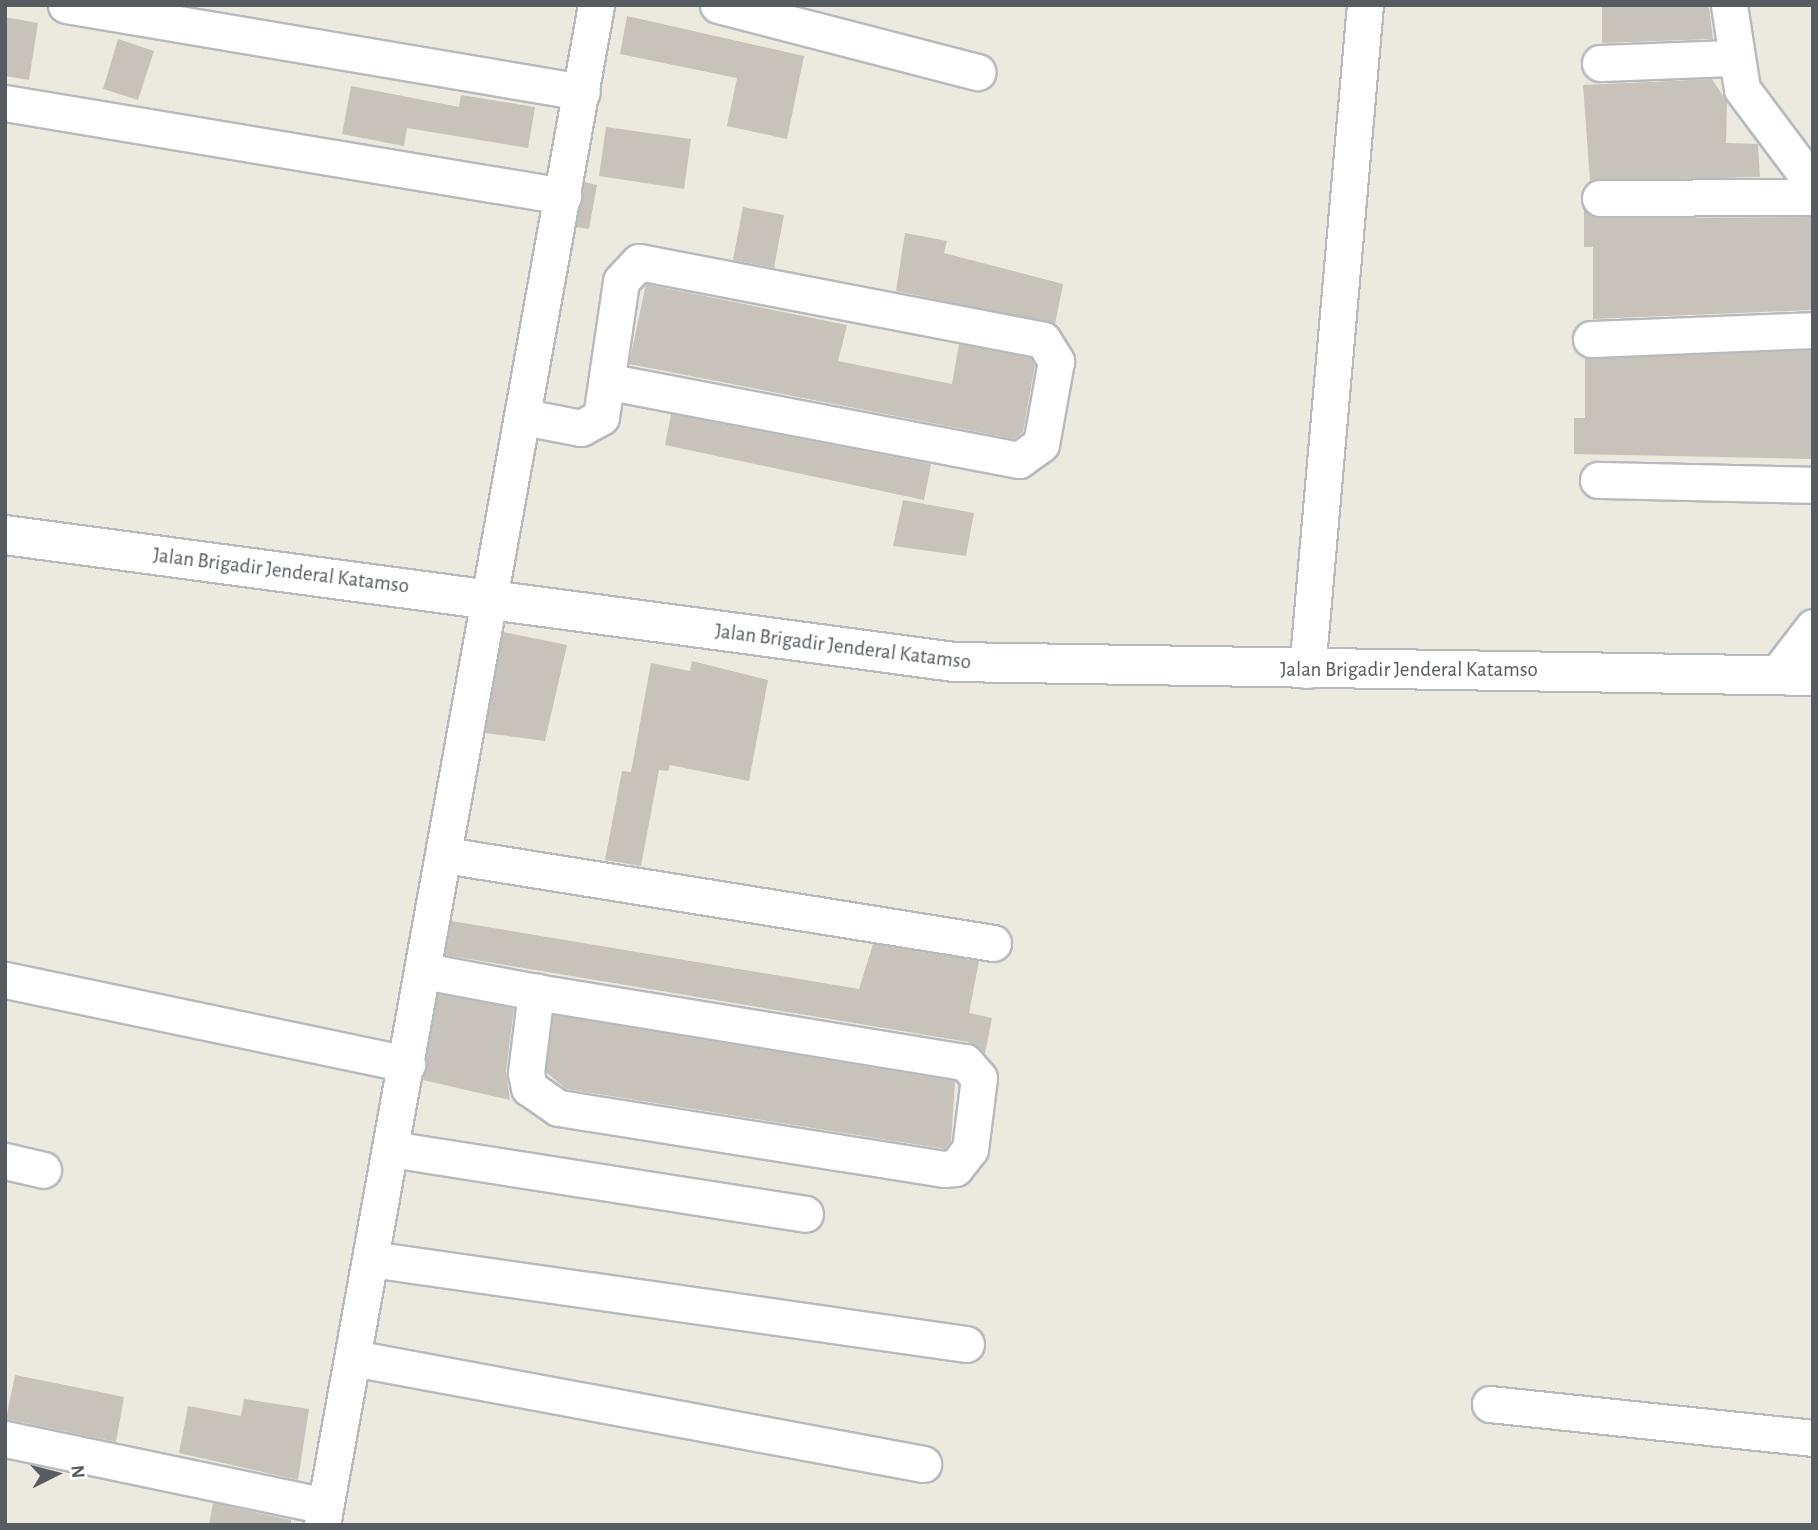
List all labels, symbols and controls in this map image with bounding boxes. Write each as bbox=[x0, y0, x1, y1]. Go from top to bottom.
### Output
street label: Jalan Brigadir Jenderal Katamso bbox=[152, 543, 410, 599]
street label: Jalan Brigadir Jenderal Katamso bbox=[714, 619, 972, 675]
street label: Jalan Brigadir Jenderal Katamso bbox=[1280, 657, 1538, 683]
north arrow bbox=[21, 1439, 91, 1509]
text: N bbox=[67, 1464, 88, 1479]

